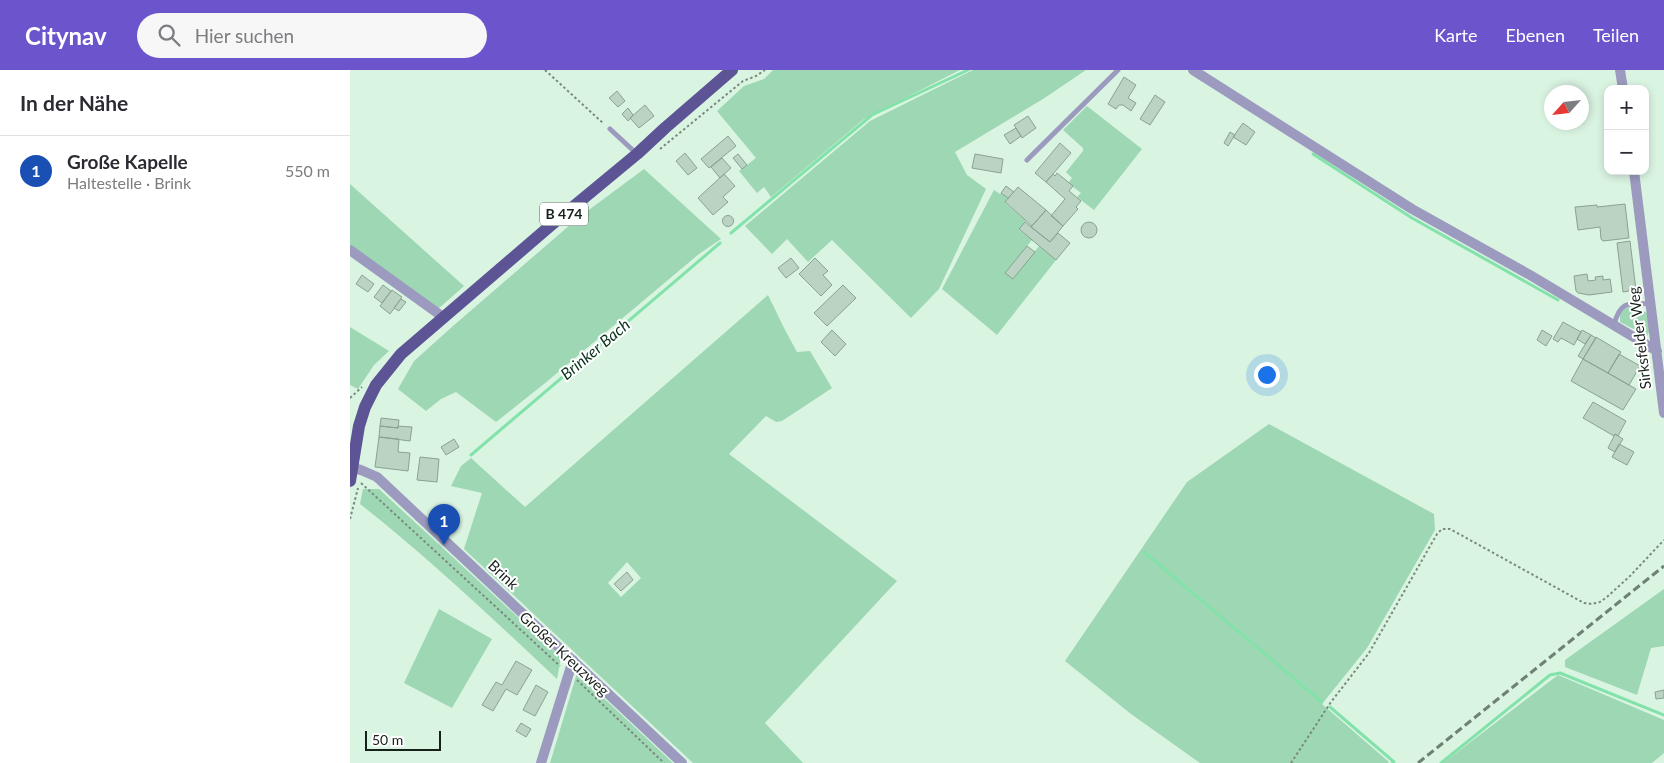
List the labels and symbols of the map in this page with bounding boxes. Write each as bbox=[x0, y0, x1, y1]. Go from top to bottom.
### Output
north arrow bbox=[1544, 85, 1589, 130]
road number: B 474 bbox=[540, 202, 588, 226]
street label: Sirksfelder Weg bbox=[1624, 286, 1654, 390]
water label: Brinker Bach bbox=[556, 314, 633, 383]
your location bbox=[1254, 362, 1280, 388]
pin: 1 bbox=[428, 504, 460, 545]
street label: Brink bbox=[485, 556, 523, 593]
street label: Großer Kreuzweg bbox=[516, 607, 613, 699]
scale bar bbox=[365, 728, 441, 751]

